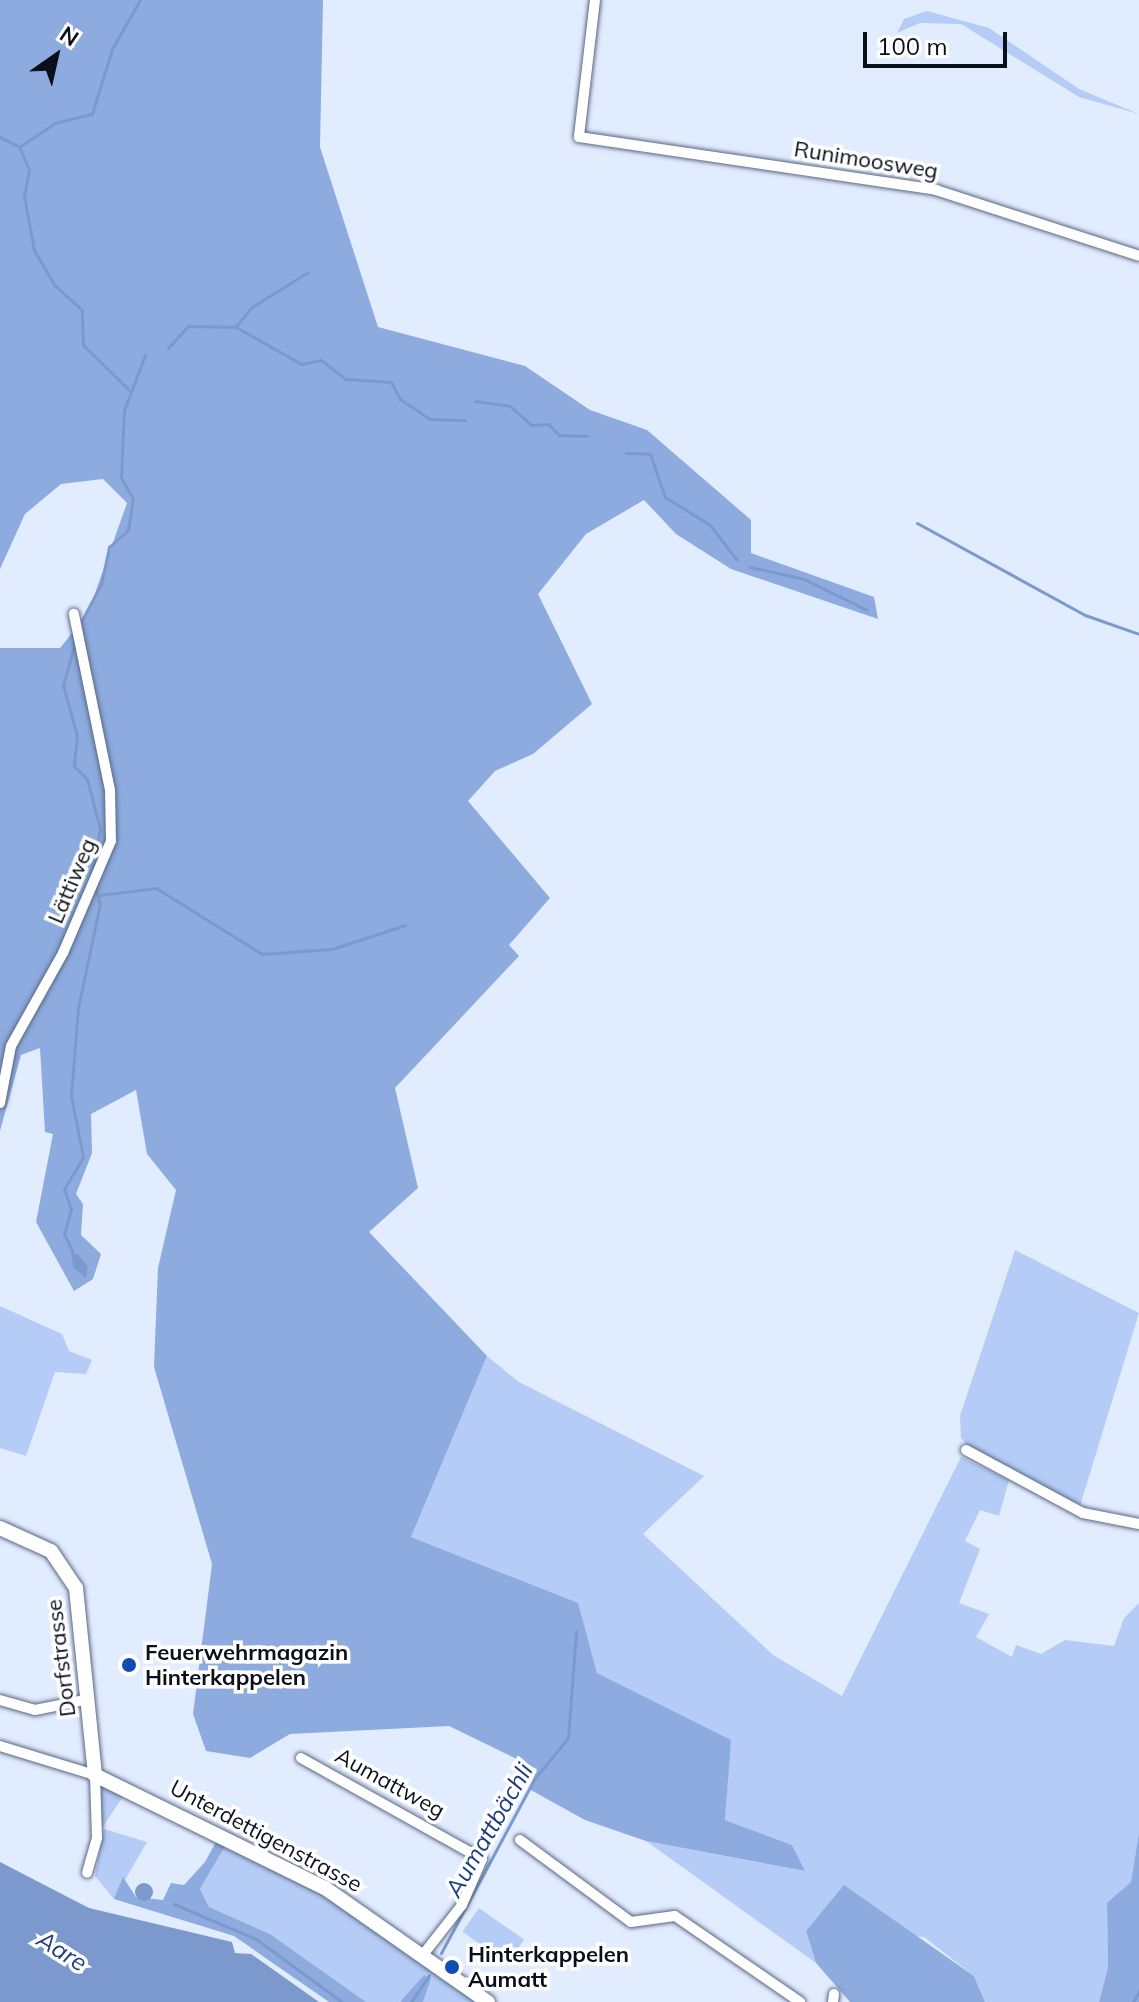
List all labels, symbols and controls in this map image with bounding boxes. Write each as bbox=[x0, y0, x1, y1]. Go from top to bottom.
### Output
north arrow bbox=[16, 16, 96, 96]
scale bar bbox=[867, 16, 1011, 66]
text: N bbox=[55, 20, 84, 52]
text: 100 m bbox=[877, 31, 948, 61]
street label: Runimoosweg bbox=[792, 136, 940, 184]
street label: Lättiweg bbox=[42, 835, 102, 927]
street label: Dorfstrasse bbox=[41, 1598, 81, 1718]
place label: Feuerwehrmagazin Hinterkappelen bbox=[145, 1639, 348, 1690]
marker: Feuerwehrmagazin Hinterkappelen bbox=[120, 1656, 138, 1674]
street label: Aumattweg bbox=[331, 1742, 449, 1824]
water label: Aumattbächli bbox=[439, 1758, 539, 1902]
street label: Unterdettigenstrasse bbox=[166, 1774, 366, 1898]
water label: Aare bbox=[32, 1925, 92, 1977]
place label: Hinterkappelen Aumatt bbox=[468, 1941, 629, 1992]
marker: Hinterkappelen Aumatt bbox=[443, 1958, 461, 1976]

